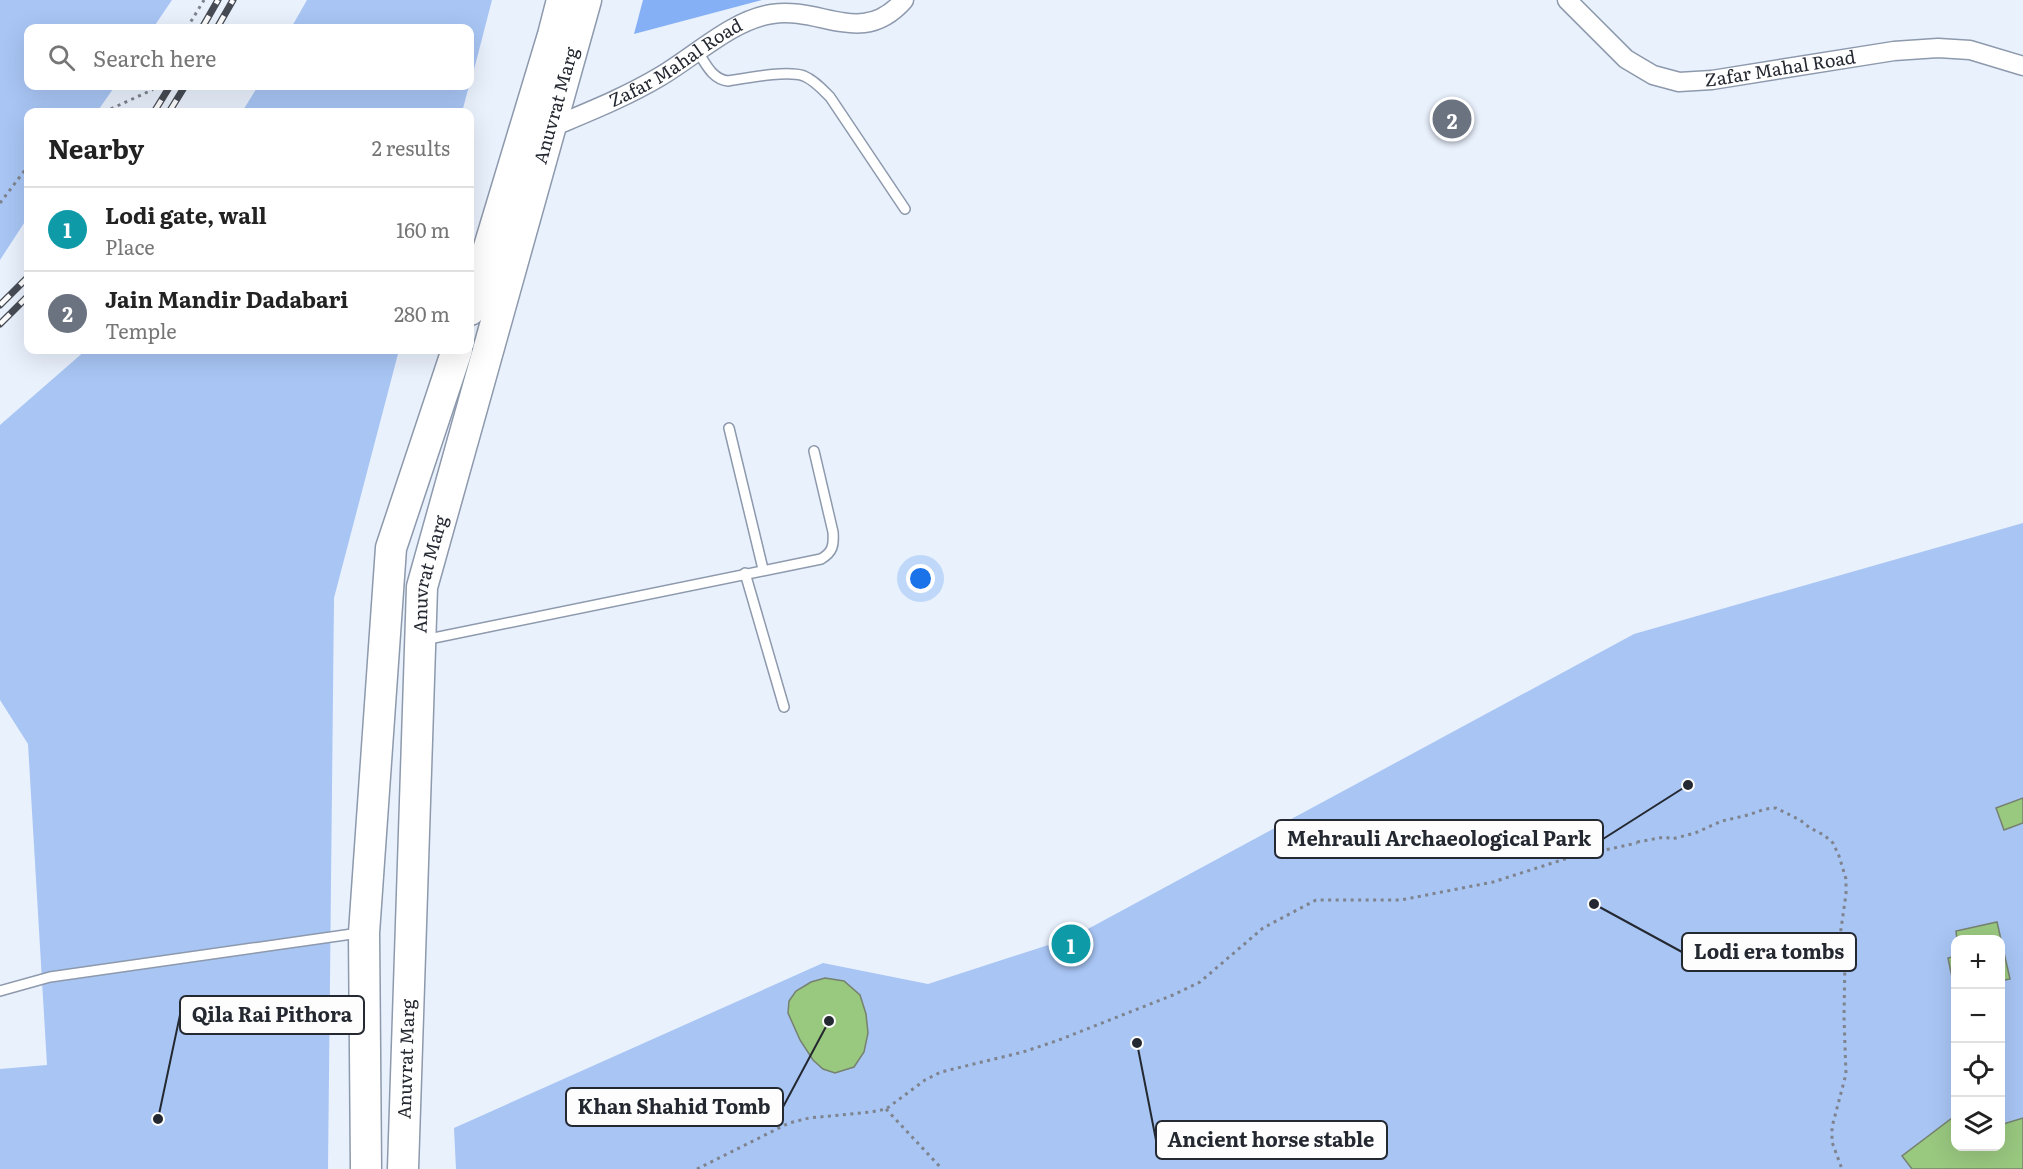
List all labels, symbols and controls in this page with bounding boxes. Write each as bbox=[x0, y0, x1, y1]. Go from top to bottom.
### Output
street label: Zafar Mahal Road bbox=[604, 11, 747, 113]
search box bbox=[24, 24, 474, 90]
icon: search bbox=[45, 41, 78, 74]
text: Search here bbox=[93, 41, 216, 74]
street label: Zafar Mahal Road bbox=[1704, 42, 1857, 92]
street label: Anuvrat Marg bbox=[526, 43, 584, 167]
pin: 2 bbox=[1432, 96, 1472, 142]
text: Nearby bbox=[48, 128, 144, 167]
text: 2 results bbox=[372, 132, 450, 162]
text: Lodi gate, wall bbox=[105, 198, 267, 231]
text: 1 bbox=[63, 214, 72, 244]
text: 160 m bbox=[396, 214, 450, 244]
text: Place bbox=[105, 231, 155, 261]
text: Jain Mandir Dadabari bbox=[105, 282, 348, 315]
text: 2 bbox=[62, 298, 73, 328]
text: 280 m bbox=[394, 298, 450, 328]
text: Temple bbox=[105, 315, 177, 345]
street label: Anuvrat Marg bbox=[405, 511, 454, 634]
your location bbox=[906, 564, 935, 593]
callout: Mehrauli Archaeological Park bbox=[1275, 820, 1603, 858]
text: Mehrauli Archaeological Park bbox=[1287, 822, 1592, 852]
pin: 1 bbox=[1052, 922, 1090, 966]
callout: Lodi era tombs bbox=[1682, 933, 1856, 971]
text: Lodi era tombs bbox=[1694, 935, 1844, 965]
map controls bbox=[1951, 935, 2005, 1151]
button: + bbox=[1951, 935, 2005, 989]
button: − bbox=[1951, 989, 2005, 1043]
callout: Qila Rai Pithora bbox=[180, 996, 364, 1034]
text: Qila Rai Pithora bbox=[192, 998, 353, 1028]
street label: Anuvrat Marg bbox=[390, 998, 421, 1120]
button: locate bbox=[1951, 1043, 2005, 1097]
callout: Khan Shahid Tomb bbox=[566, 1088, 783, 1126]
text: Khan Shahid Tomb bbox=[578, 1090, 771, 1120]
button: layers bbox=[1951, 1097, 2005, 1151]
callout: Ancient horse stable bbox=[1156, 1121, 1387, 1159]
text: Ancient horse stable bbox=[1168, 1123, 1374, 1153]

